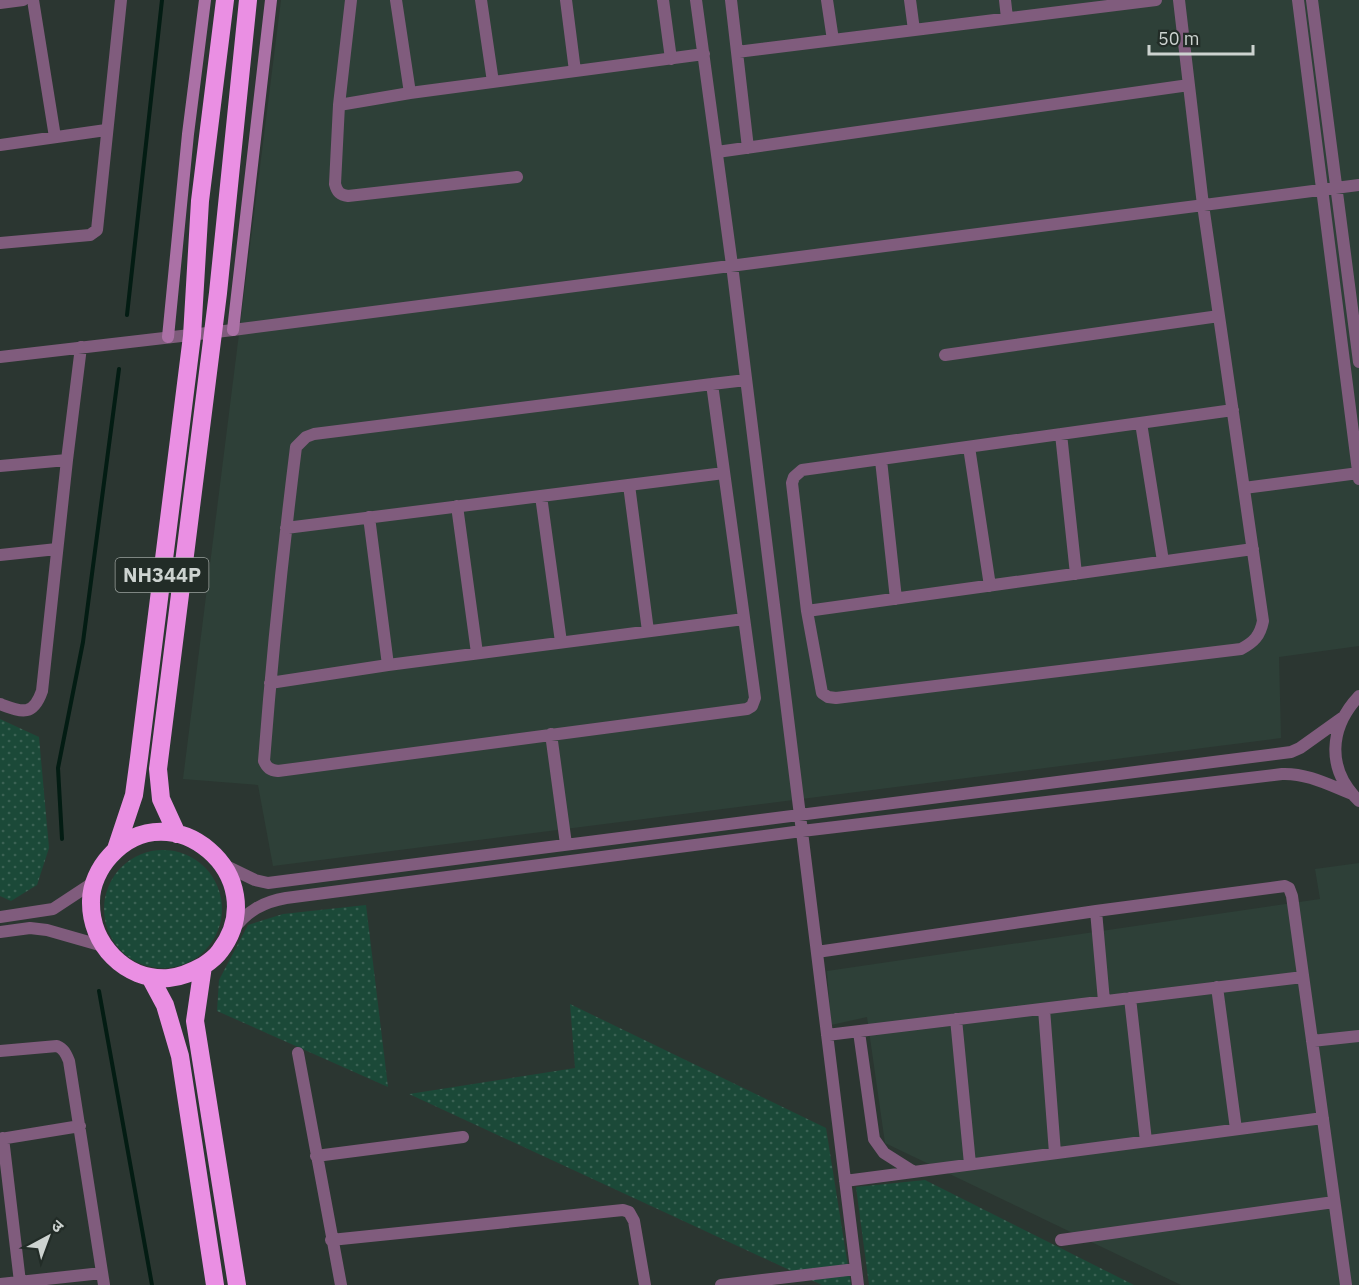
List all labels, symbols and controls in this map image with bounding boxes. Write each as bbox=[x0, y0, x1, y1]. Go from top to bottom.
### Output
scale bar bbox=[1149, 18, 1252, 56]
text: 50 m bbox=[1158, 27, 1200, 50]
road number: NH344P bbox=[116, 558, 208, 592]
north arrow bbox=[18, 1207, 78, 1267]
text: उ bbox=[48, 1215, 68, 1237]

